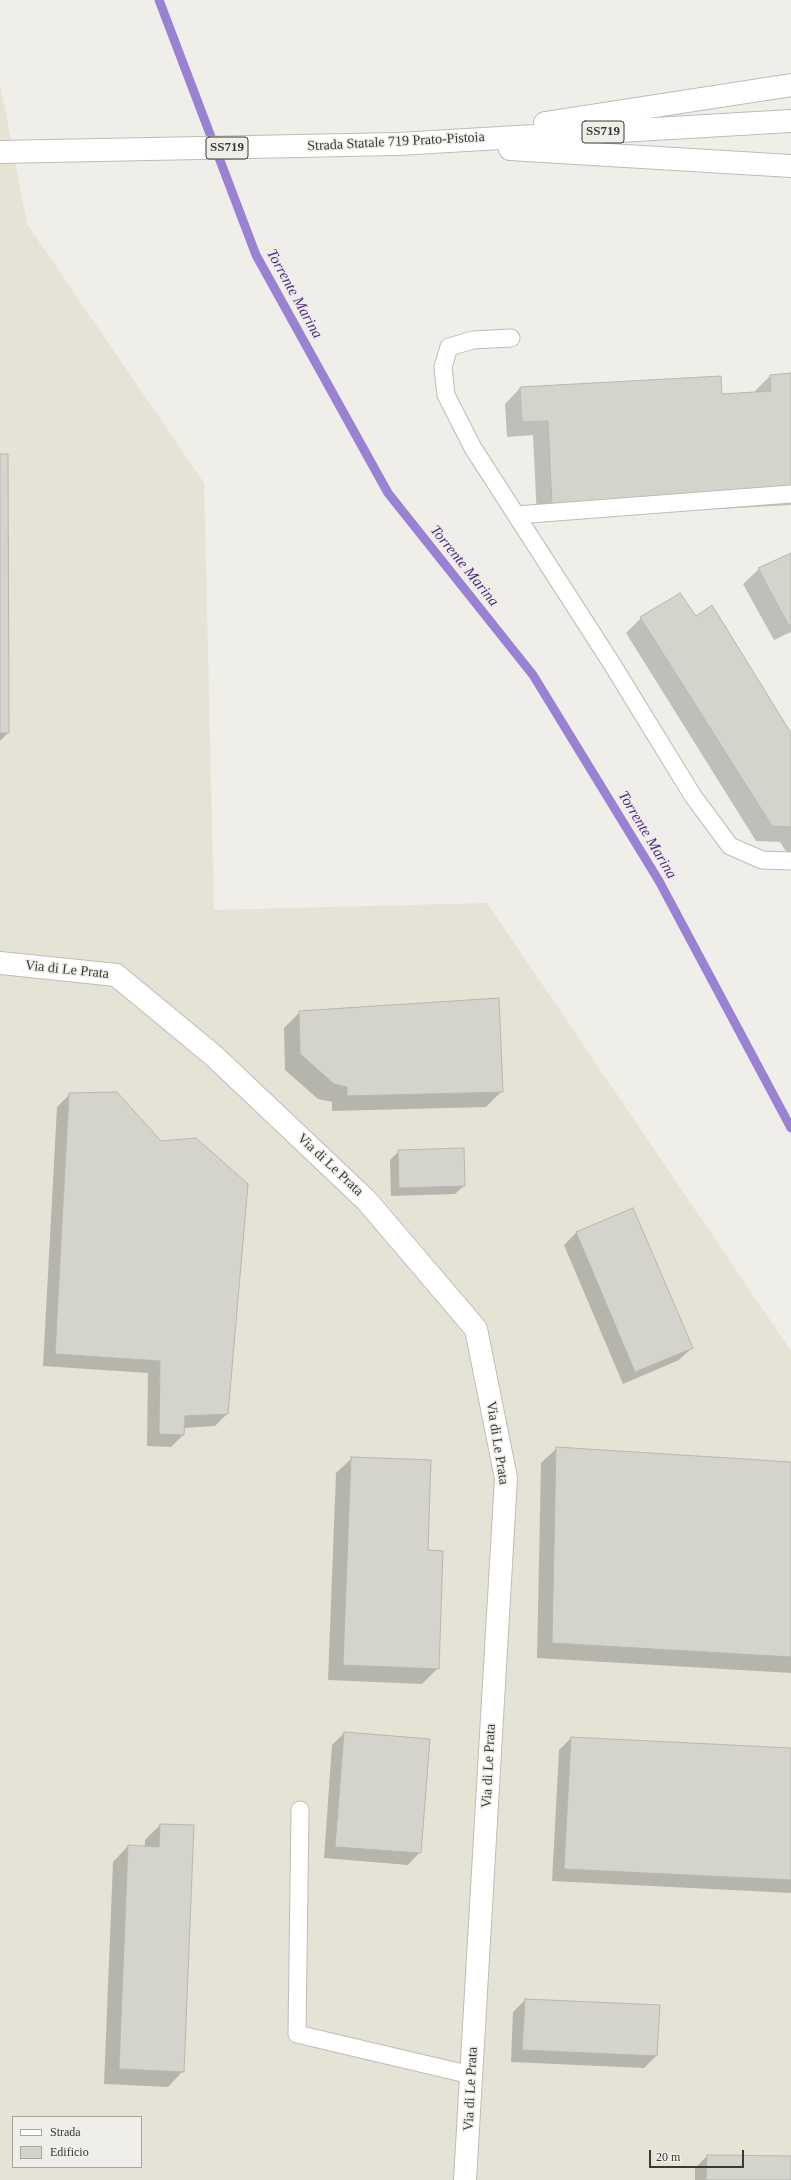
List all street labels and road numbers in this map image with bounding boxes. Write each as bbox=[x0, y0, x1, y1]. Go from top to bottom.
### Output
road number: SS719 bbox=[582, 121, 624, 143]
street label: Strada Statale 719 Prato-Pistoia bbox=[307, 129, 485, 155]
road number: SS719 bbox=[206, 137, 248, 159]
street label: Via di Le Prata bbox=[24, 957, 110, 983]
street label: Via di Le Prata bbox=[293, 1130, 367, 1200]
street label: Via di Le Prata bbox=[482, 1400, 512, 1486]
street label: Via di Le Prata bbox=[478, 1723, 500, 1809]
street label: Via di Le Prata bbox=[460, 2046, 482, 2132]

